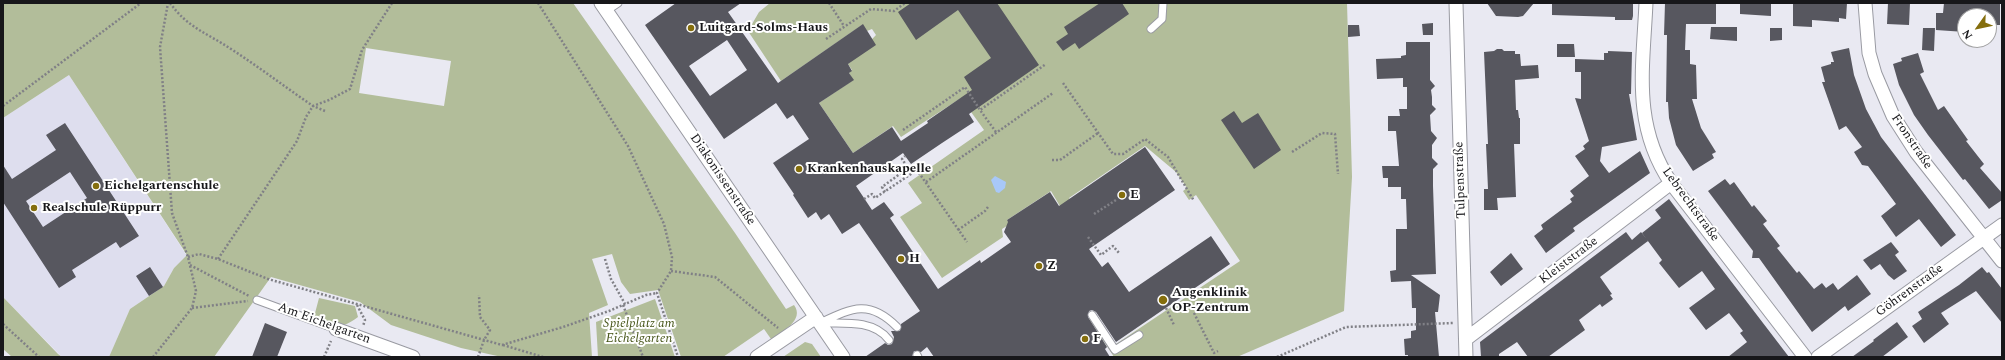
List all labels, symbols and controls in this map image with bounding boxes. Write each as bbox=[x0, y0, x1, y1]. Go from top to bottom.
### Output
north arrow bbox=[1957, 8, 1997, 48]
place label: Luitgard-Solms-Haus bbox=[699, 20, 828, 36]
marker: Luitgard-Solms-Haus bbox=[686, 23, 696, 33]
text: N bbox=[1958, 26, 1977, 43]
street label: Fronstraße bbox=[1887, 111, 1935, 173]
street label: Diakonissenstraße bbox=[686, 131, 758, 229]
street label: Tulpenstraße bbox=[1452, 141, 1470, 219]
place label: Krankenhauskapelle bbox=[807, 161, 931, 177]
marker: Krankenhauskapelle bbox=[794, 164, 804, 174]
street label: Lebrechtstraße bbox=[1658, 165, 1722, 245]
place label: Eichelgartenschule bbox=[104, 178, 219, 194]
marker: Eichelgartenschule bbox=[91, 181, 101, 191]
place label: E bbox=[1130, 187, 1139, 203]
marker: E bbox=[1117, 190, 1127, 200]
place label: Realschule Rüppurr bbox=[42, 200, 161, 216]
marker: Realschule Rüppurr bbox=[29, 203, 39, 213]
street label: Kleiststraße bbox=[1537, 234, 1601, 288]
place label: H bbox=[909, 251, 920, 267]
marker: H bbox=[896, 254, 906, 264]
place label: Z bbox=[1047, 258, 1056, 274]
marker: Z bbox=[1034, 261, 1044, 271]
street label: Göhrenstraße bbox=[1873, 261, 1947, 321]
place label: Augenklinik OP-Zentrum bbox=[1172, 285, 1249, 316]
marker: Augenklinik OP-Zentrum bbox=[1157, 294, 1169, 306]
street label: Am Eichelgarten bbox=[275, 300, 373, 348]
park label: Spielplatz am Eichelgarten bbox=[603, 316, 675, 347]
place label: F bbox=[1093, 331, 1101, 347]
marker: F bbox=[1080, 334, 1090, 344]

